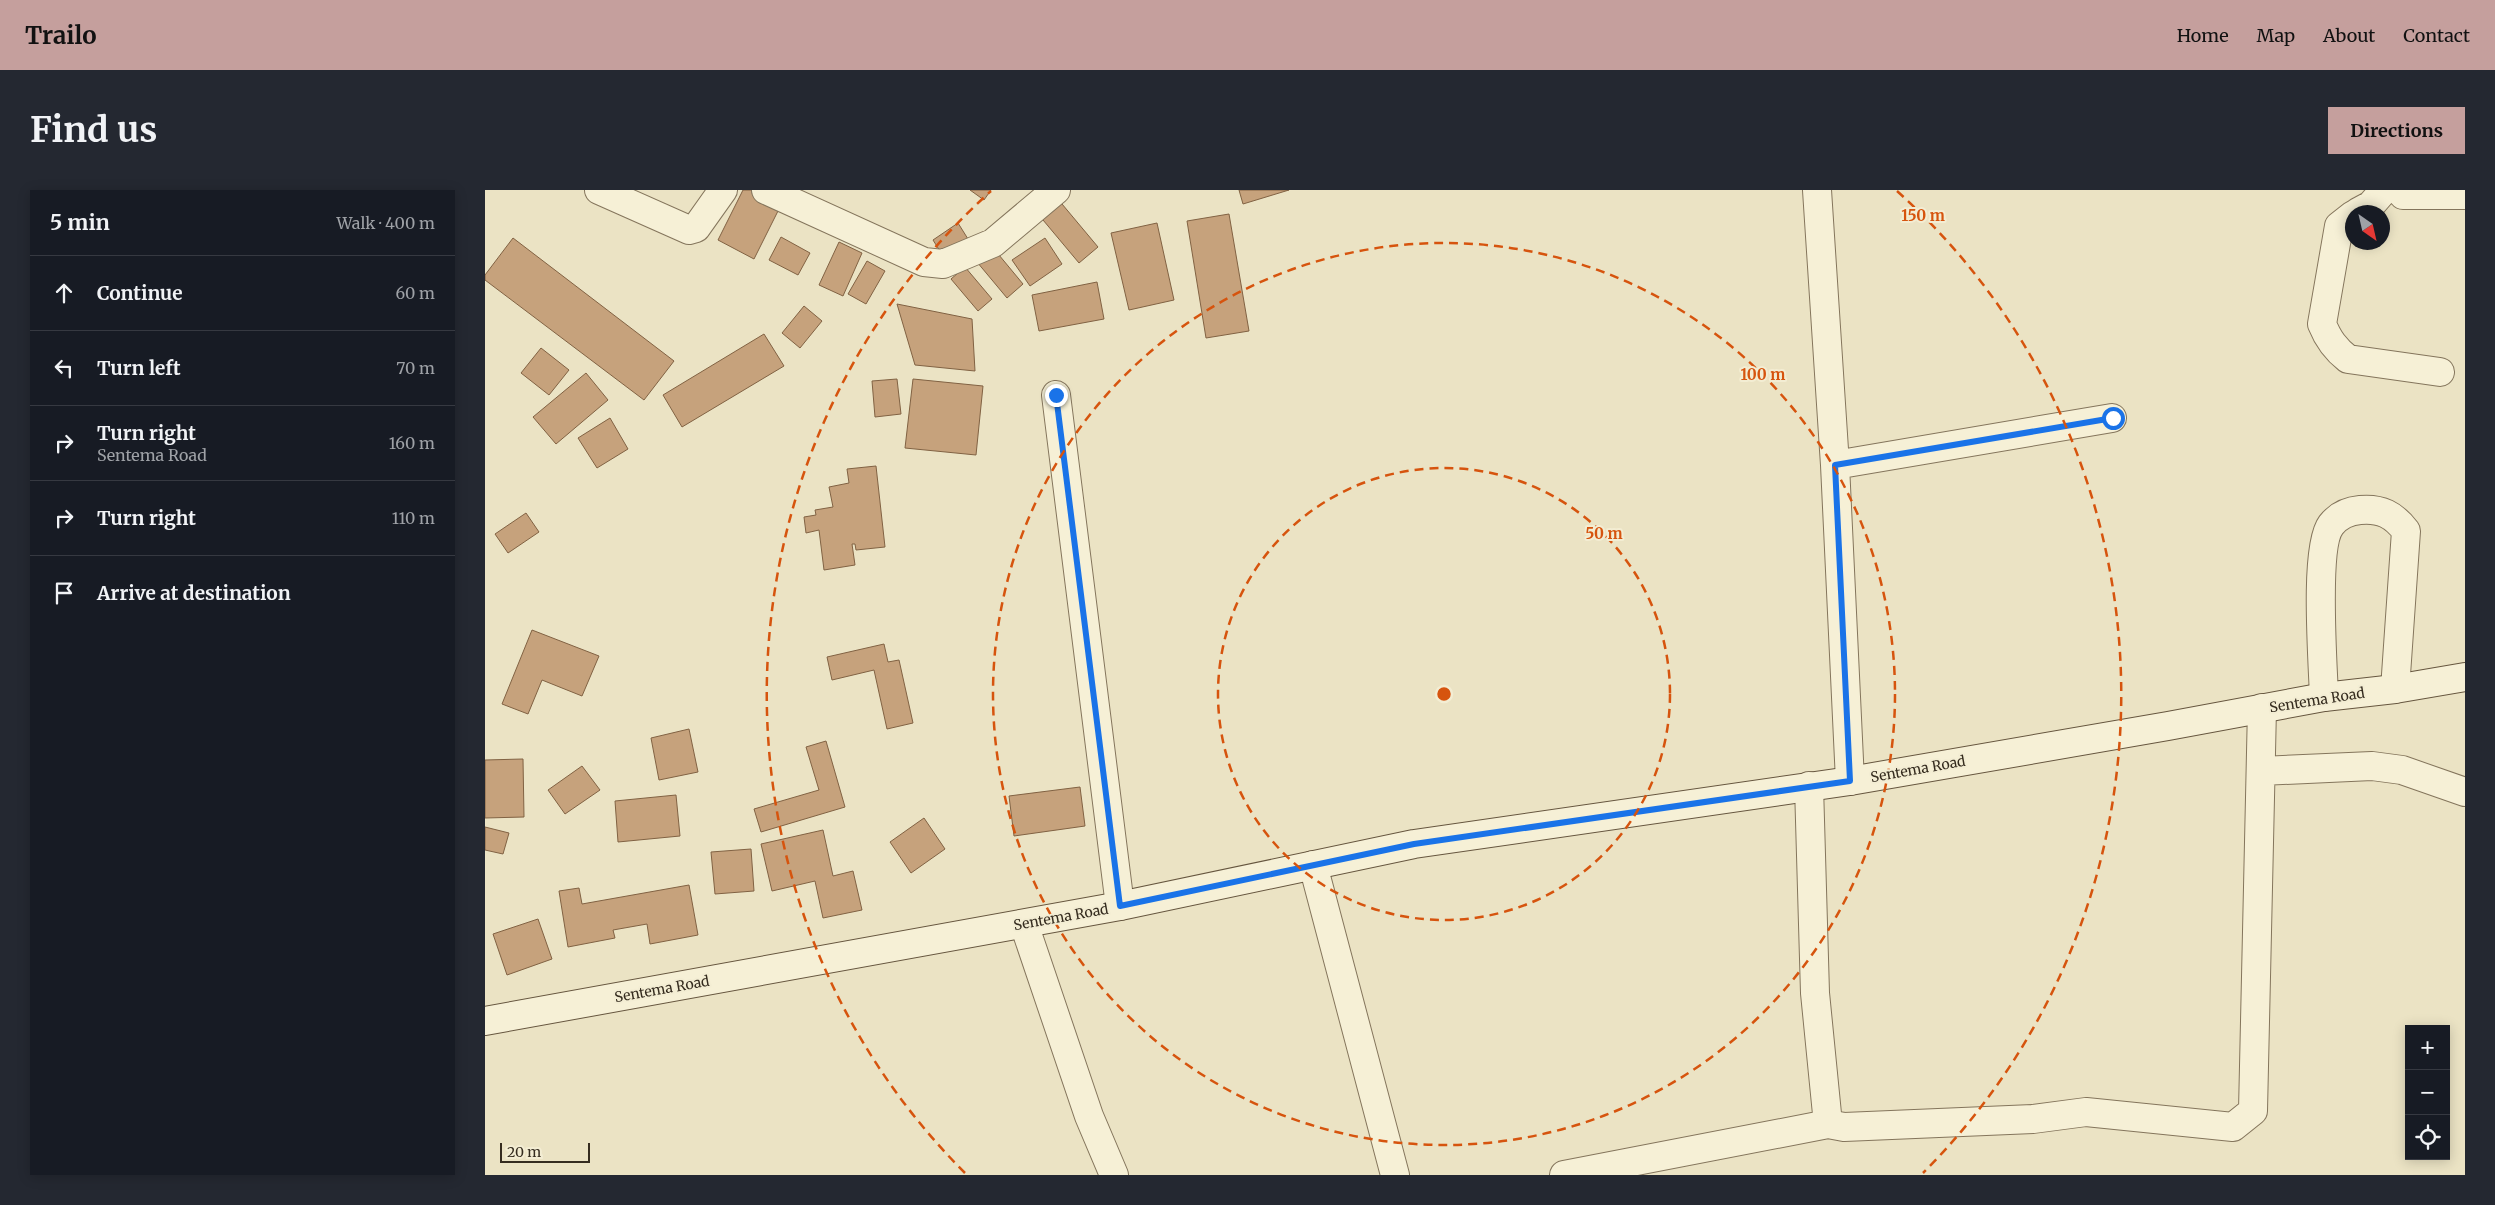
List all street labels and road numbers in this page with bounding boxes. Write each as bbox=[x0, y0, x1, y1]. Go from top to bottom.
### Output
street label: Sentema Road bbox=[2268, 684, 2366, 716]
street label: Sentema Road bbox=[1869, 752, 1967, 786]
street label: Sentema Road bbox=[1012, 900, 1110, 934]
street label: Sentema Road bbox=[613, 972, 711, 1006]

